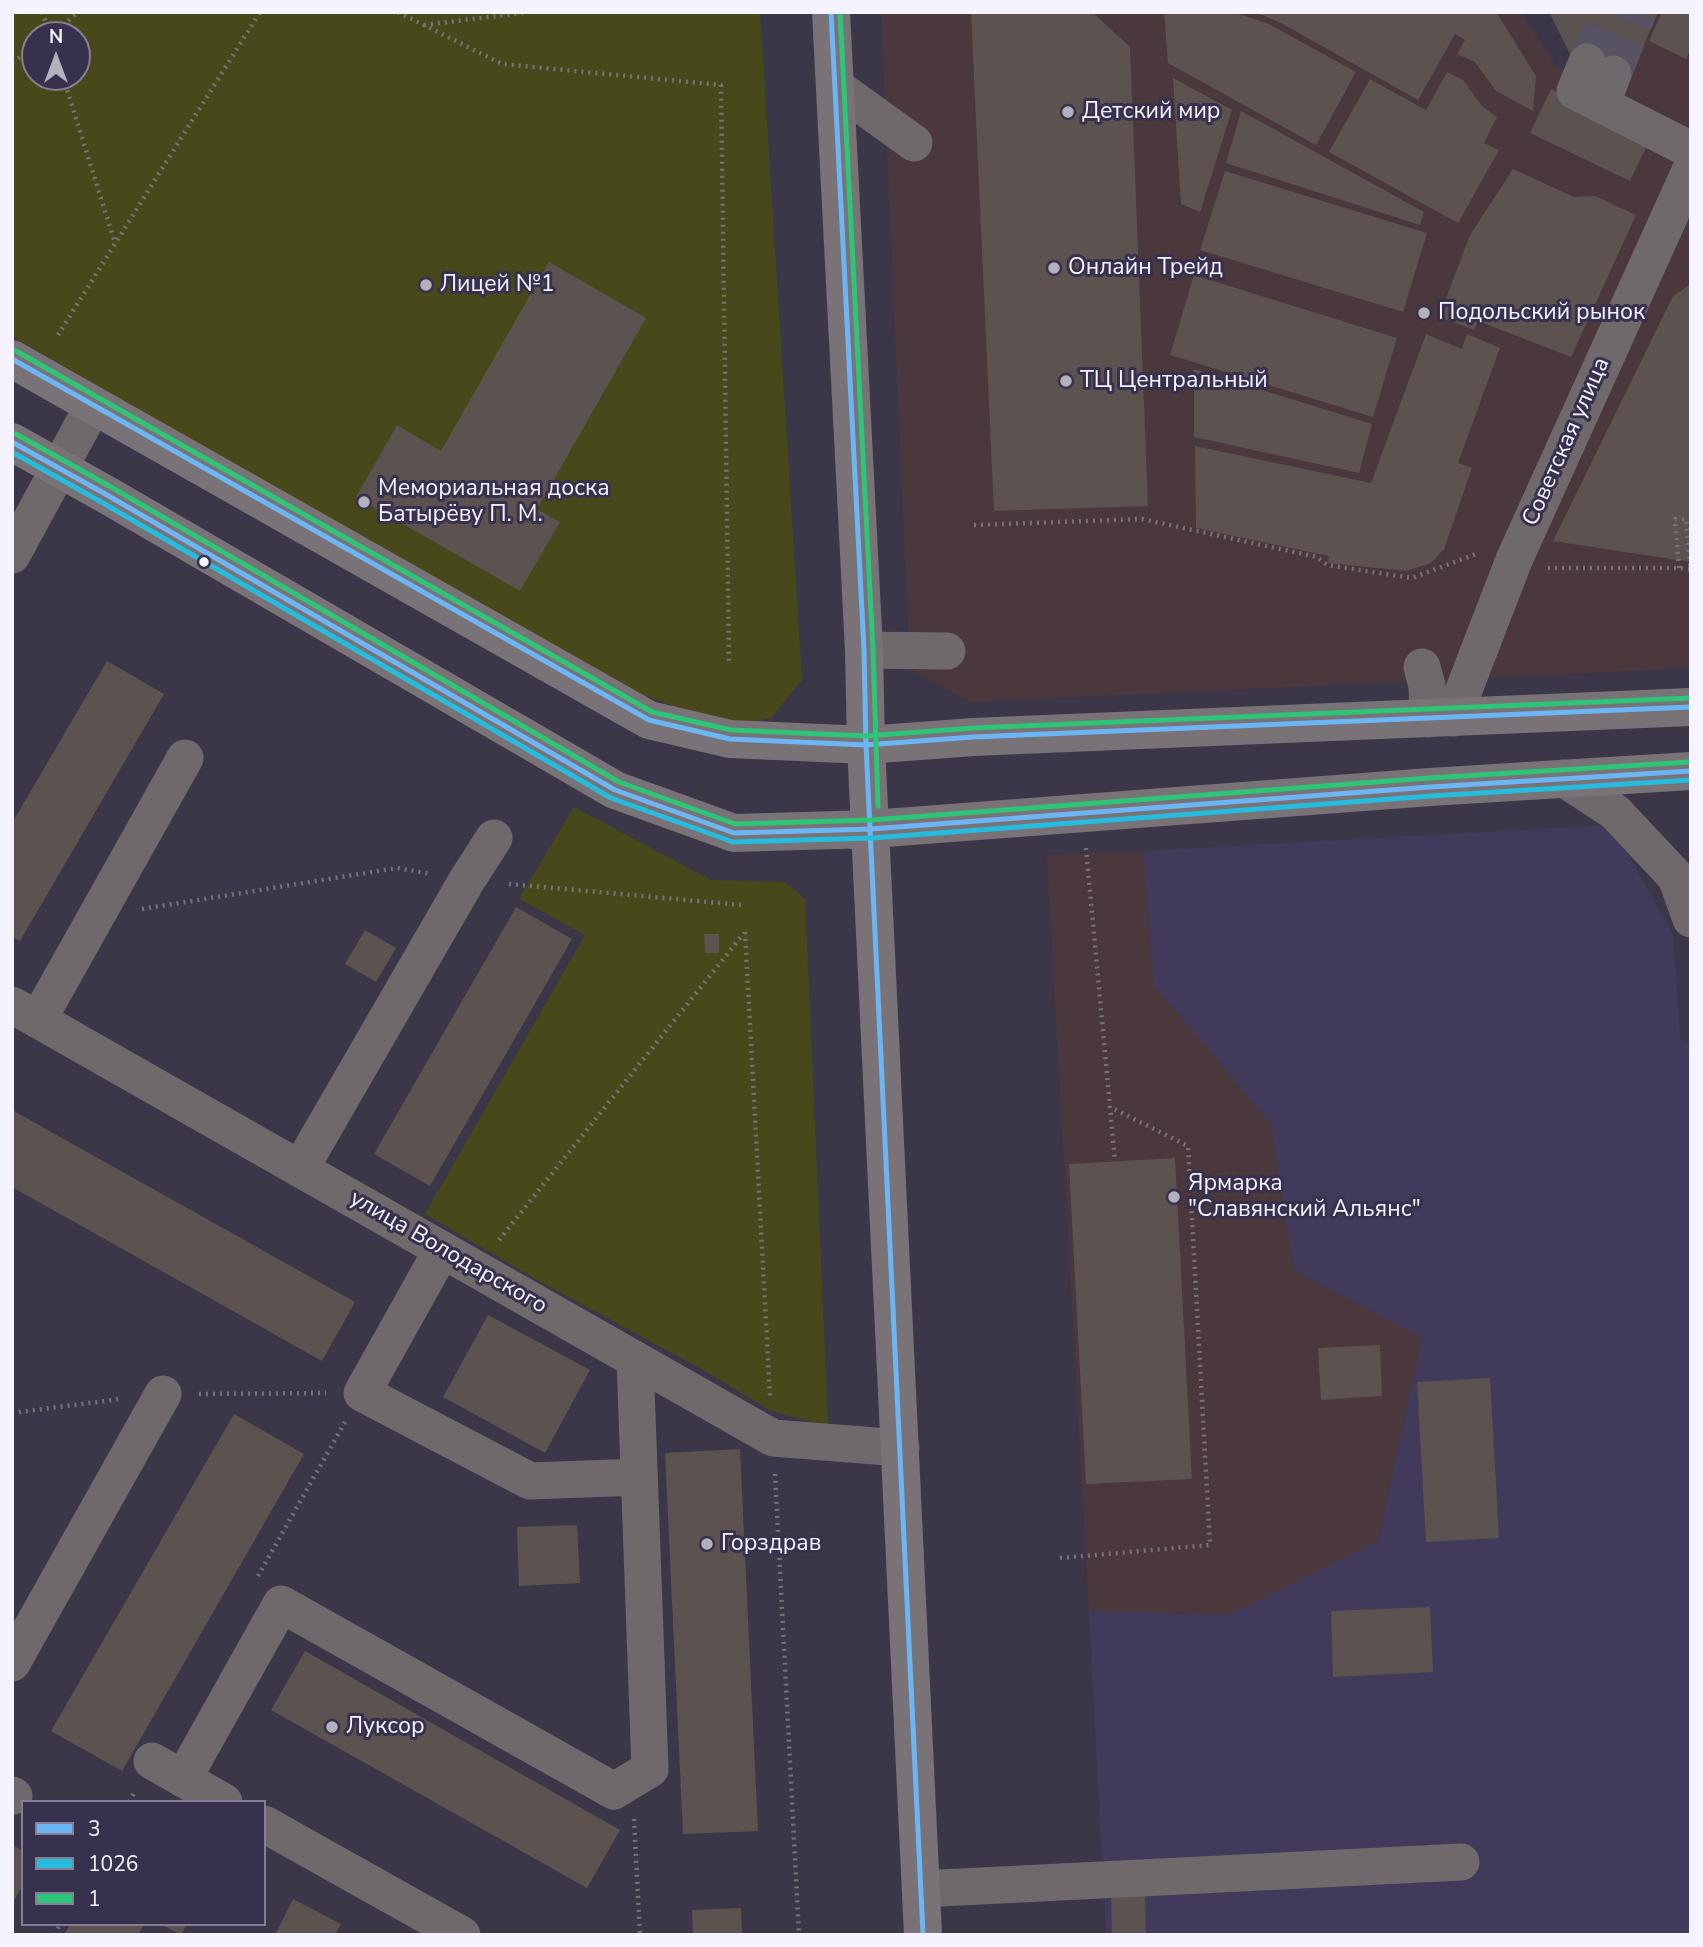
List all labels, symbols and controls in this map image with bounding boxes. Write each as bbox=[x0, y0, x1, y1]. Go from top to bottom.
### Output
north arrow bbox=[21, 21, 91, 91]
text: N bbox=[49, 24, 63, 50]
place label: Детский мир bbox=[1082, 98, 1221, 126]
marker: Детский мир bbox=[1060, 104, 1076, 120]
place label: Онлайн Трейд bbox=[1068, 254, 1223, 282]
marker: Онлайн Трейд bbox=[1046, 260, 1062, 276]
place label: Лицeй №1 bbox=[440, 271, 554, 299]
marker: Лицeй №1 bbox=[418, 277, 434, 293]
place label: Подольский рынок bbox=[1438, 299, 1645, 327]
marker: Подольский рынок bbox=[1416, 305, 1432, 321]
street label: Советская улица bbox=[1518, 354, 1616, 530]
place label: ТЦ Центральный bbox=[1080, 367, 1268, 395]
marker: ТЦ Центральный bbox=[1058, 373, 1074, 389]
place label: Мемориальная доска Батырёву П. М. bbox=[378, 475, 610, 529]
marker: Мемориальная доска Батырёву П. М. bbox=[356, 494, 372, 510]
unlabelled marker bbox=[197, 555, 211, 569]
place label: Ярмарка "Славянский Альянс" bbox=[1188, 1170, 1421, 1224]
street label: улица Володарского bbox=[344, 1185, 552, 1321]
marker: Ярмарка "Славянский Альянс" bbox=[1166, 1189, 1182, 1205]
place label: Горздрав bbox=[721, 1530, 821, 1558]
marker: Горздрав bbox=[699, 1536, 715, 1552]
place label: Луксор bbox=[346, 1713, 425, 1741]
marker: Луксор bbox=[324, 1719, 340, 1735]
legend bbox=[21, 1800, 266, 1926]
text: 3 bbox=[88, 1815, 101, 1843]
text: 1026 bbox=[88, 1850, 138, 1878]
text: 1 bbox=[88, 1885, 101, 1913]

